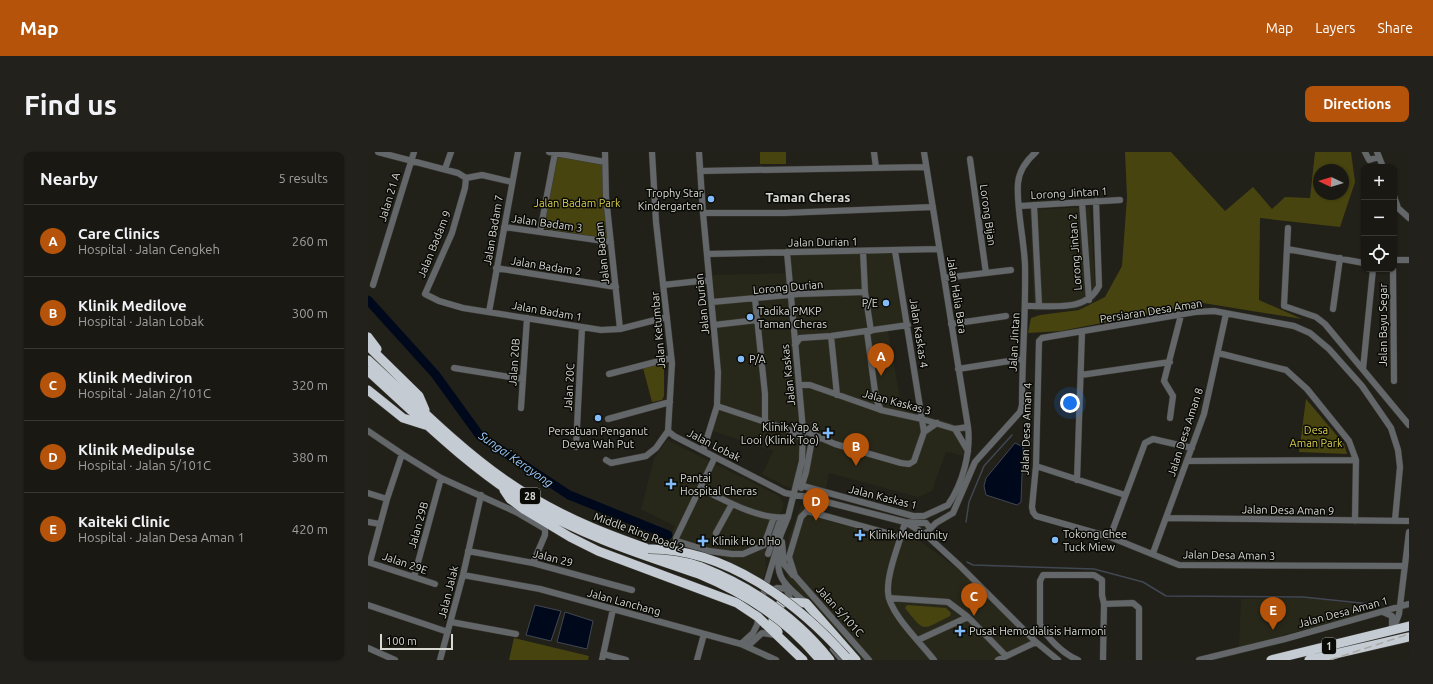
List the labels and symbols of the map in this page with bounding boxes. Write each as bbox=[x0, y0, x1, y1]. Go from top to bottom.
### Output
north arrow bbox=[1313, 164, 1349, 200]
street label: Jalan 21 A bbox=[376, 170, 402, 223]
street label: Lorong Bijan bbox=[978, 183, 998, 247]
street label: Lorong Jintan 1 bbox=[1030, 185, 1108, 201]
place label: Trophy Star Kindergarten bbox=[638, 187, 704, 212]
district label: Taman Cheras bbox=[766, 190, 850, 204]
street label: Jalan Badam 7 bbox=[481, 194, 505, 266]
marker: Trophy Star Kindergarten bbox=[706, 194, 716, 204]
park label: Jalan Badam Park bbox=[533, 197, 621, 209]
street label: Jalan Badam 9 bbox=[415, 209, 453, 279]
street label: Jalan Badam 3 bbox=[511, 212, 583, 234]
street label: Lorong Jintan 2 bbox=[1066, 213, 1084, 291]
street label: Jalan Badam bbox=[593, 221, 611, 285]
street label: Jalan Durian 1 bbox=[788, 235, 858, 249]
street label: Jalan Badam 2 bbox=[510, 254, 582, 278]
street label: Jalan Halia Bara bbox=[945, 256, 969, 334]
street label: Jalan Durian bbox=[693, 273, 711, 335]
street label: Lorong Durian bbox=[752, 278, 824, 296]
street label: Jalan Bayu Segar bbox=[1377, 283, 1389, 367]
street label: Jalan Ketumbar bbox=[649, 290, 667, 369]
place label: P/E bbox=[862, 297, 878, 309]
street label: Jalan Kaskas 4 bbox=[908, 297, 930, 369]
street label: Persiaran Desa Aman bbox=[1099, 297, 1203, 325]
marker: P/E bbox=[881, 298, 891, 308]
street label: Jalan Badam 1 bbox=[511, 299, 583, 323]
place label: Tadika PMKP Taman Cheras bbox=[758, 305, 827, 330]
marker: Tadika PMKP Taman Cheras bbox=[745, 312, 755, 322]
street label: Jalan Jintan bbox=[1006, 312, 1022, 372]
street label: Jalan 20B bbox=[506, 338, 522, 386]
pin: A bbox=[868, 343, 894, 376]
street label: Jalan Kaskas bbox=[779, 344, 797, 406]
place label: P/A bbox=[749, 353, 767, 365]
marker: P/A bbox=[736, 354, 746, 364]
street label: Jalan 20C bbox=[562, 363, 576, 411]
street label: Jalan Desa Aman 4 bbox=[1018, 383, 1034, 475]
street label: Jalan Desa Aman 8 bbox=[1165, 386, 1205, 478]
street label: Jalan Kaskas 3 bbox=[862, 387, 932, 417]
your location bbox=[1060, 393, 1080, 413]
marker: Persatuan Penganut Dewa Wah Put bbox=[593, 413, 603, 423]
place label: Klinik Yap & Looi (Klinik Too) bbox=[741, 421, 820, 447]
park label: Desa Aman Park bbox=[1290, 424, 1343, 449]
place label: Persatuan Penganut Dewa Wah Put bbox=[548, 425, 649, 450]
street label: Jalan Lobak bbox=[685, 426, 743, 464]
marker: Klinik Yap & Looi (Klinik Too) bbox=[822, 427, 834, 439]
water label: Sungai Kerayong bbox=[476, 428, 556, 490]
pin: B bbox=[843, 433, 869, 466]
place label: Pantai Hospital Cheras bbox=[680, 472, 757, 497]
marker: Pantai Hospital Cheras bbox=[665, 478, 677, 490]
street label: Jalan Kaskas 1 bbox=[847, 483, 919, 511]
road number: 28 bbox=[520, 488, 540, 504]
pin: D bbox=[803, 488, 829, 521]
street label: Jalan 29B bbox=[406, 500, 430, 550]
street label: Jalan Desa Aman 9 bbox=[1242, 503, 1334, 517]
street label: Middle Ring Road 2 bbox=[592, 510, 686, 554]
place label: Tokong Chee Tuck Miew bbox=[1063, 528, 1127, 553]
marker: Klinik Mediunity bbox=[854, 529, 866, 541]
place label: Klinik Mediunity bbox=[869, 529, 949, 541]
marker: Klinik Ho n Ho bbox=[697, 535, 709, 547]
place label: Klinik Ho n Ho bbox=[712, 535, 781, 547]
marker: Tokong Chee Tuck Miew bbox=[1050, 535, 1060, 545]
street label: Jalan 29 bbox=[532, 547, 574, 569]
street label: Jalan Desa Aman 3 bbox=[1183, 548, 1275, 562]
street label: Jalan 29E bbox=[381, 550, 429, 576]
street label: Jalan Jalak bbox=[436, 564, 460, 619]
street label: Jalan 5/101C bbox=[814, 583, 866, 639]
pin: C bbox=[961, 583, 987, 616]
street label: Jalan Lanchang bbox=[586, 586, 662, 618]
street label: Jalan Desa Aman 1 bbox=[1297, 594, 1389, 630]
pin: E bbox=[1260, 597, 1286, 630]
marker: Pusat Hemodialisis Harmoni bbox=[954, 625, 966, 637]
place label: Pusat Hemodialisis Harmoni bbox=[969, 625, 1106, 637]
scale bar bbox=[380, 632, 453, 651]
road number: 1 bbox=[1322, 638, 1336, 654]

